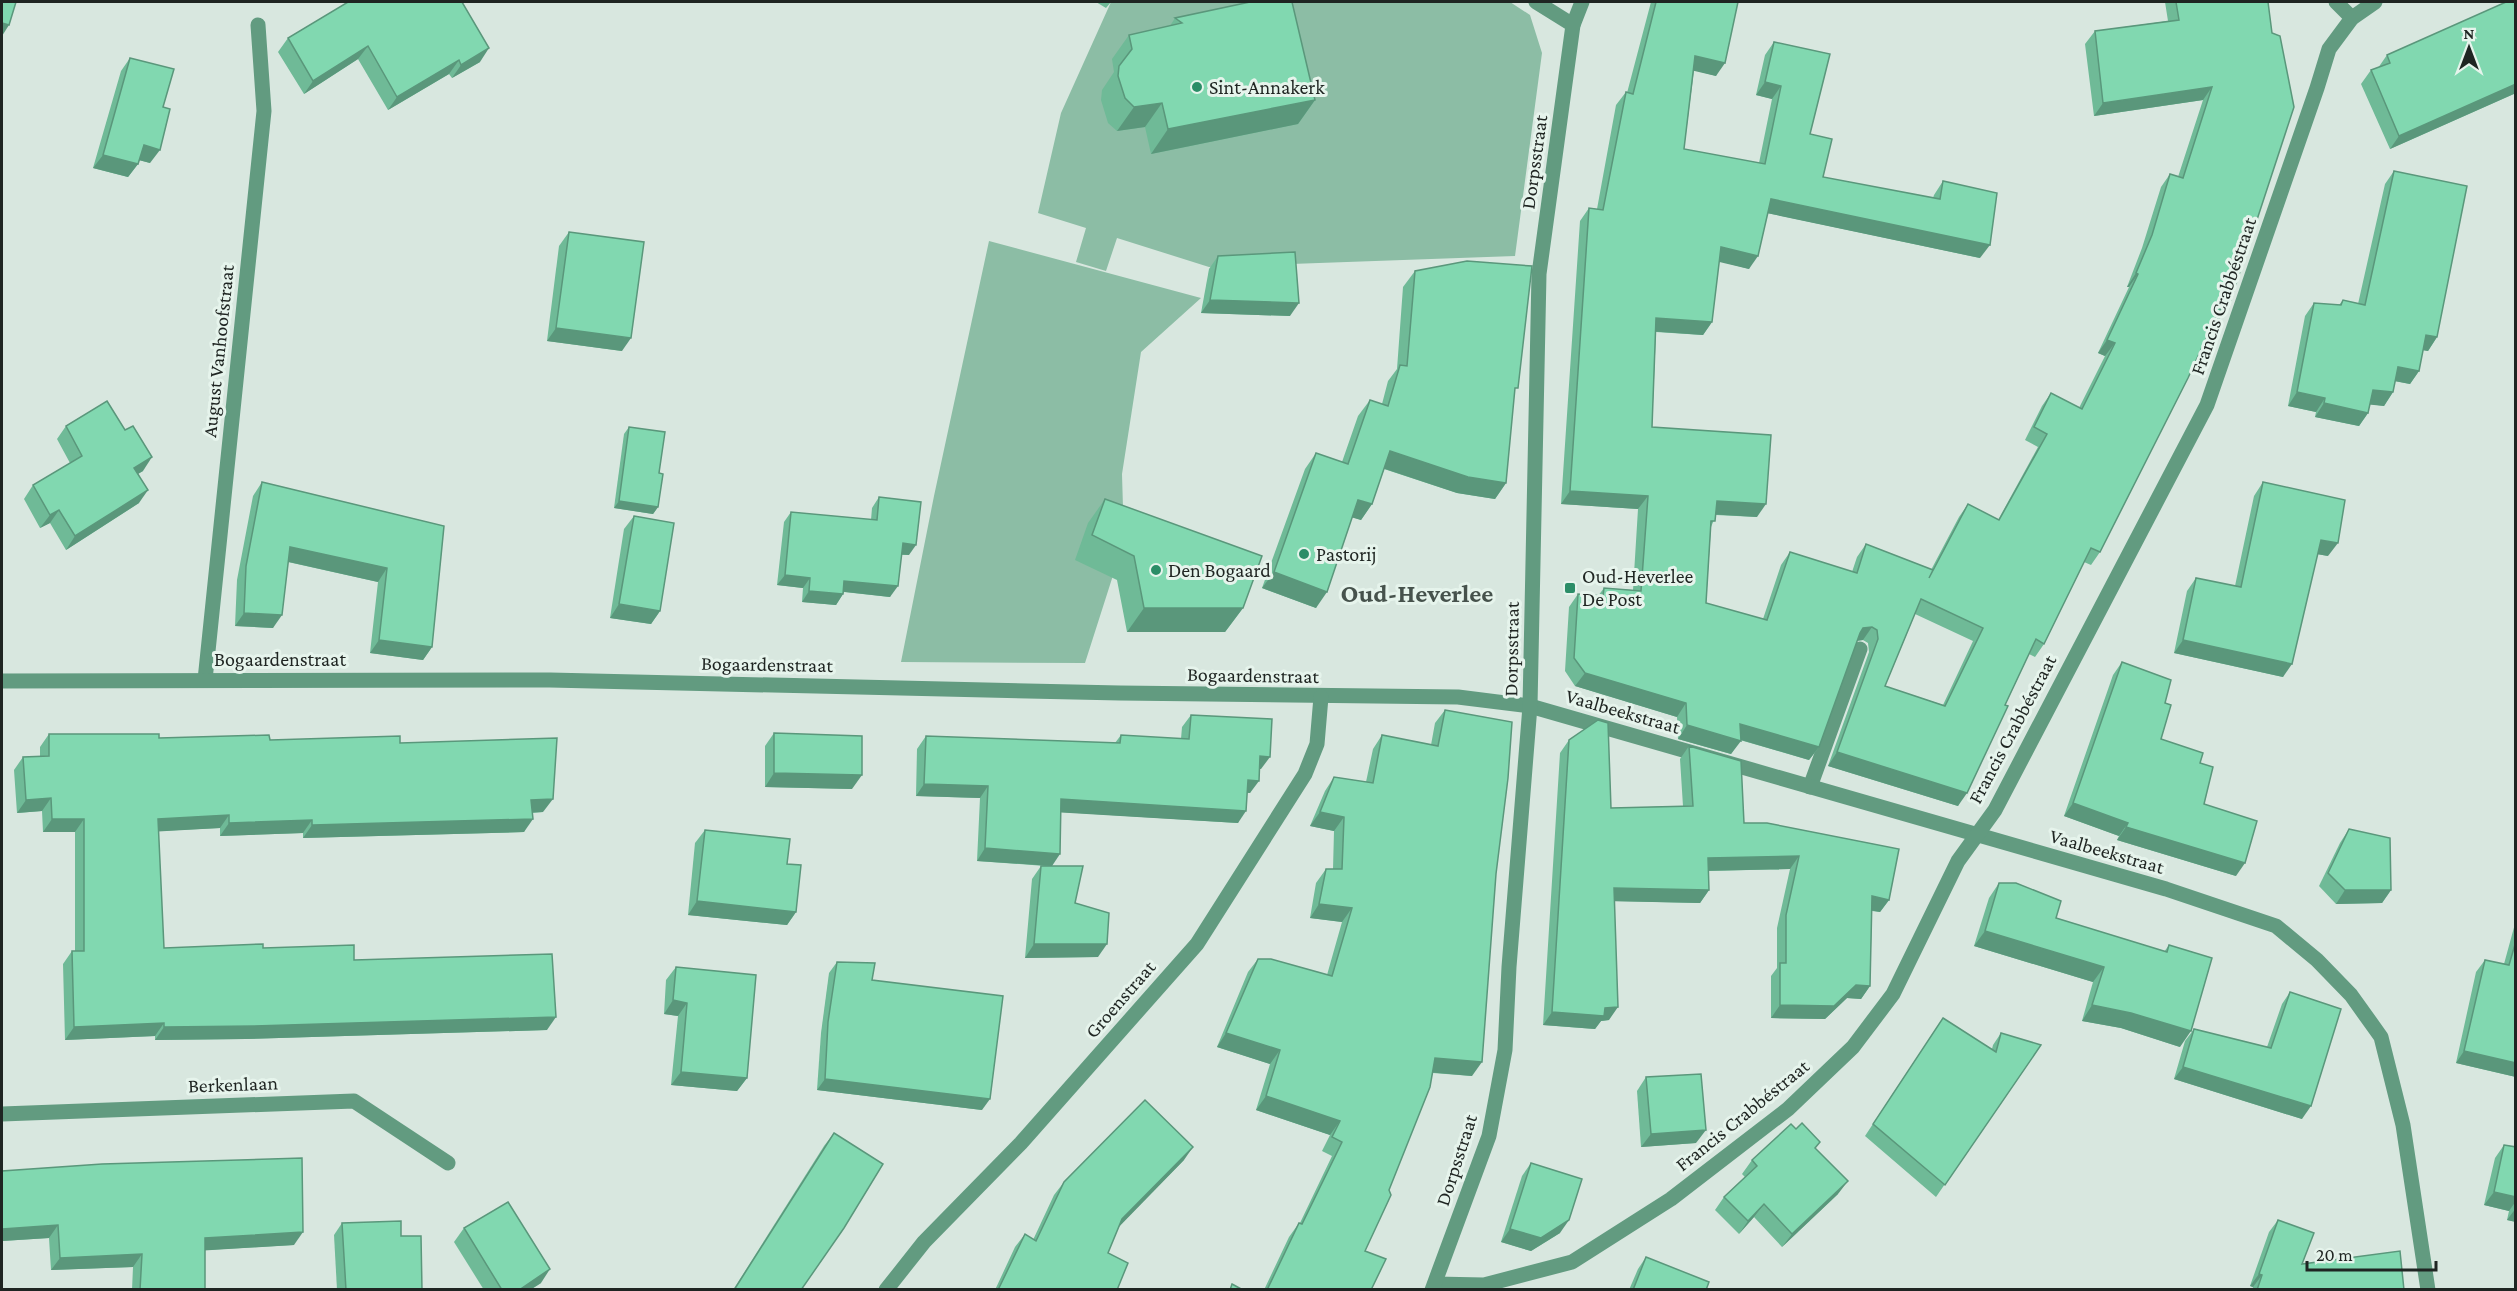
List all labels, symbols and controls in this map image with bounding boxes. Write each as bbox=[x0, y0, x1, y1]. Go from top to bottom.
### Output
north arrow bbox=[2439, 18, 2499, 78]
text: N bbox=[2464, 25, 2475, 42]
place label: Sint-Annakerk bbox=[1209, 76, 1325, 98]
marker: Sint-Annakerk bbox=[1190, 80, 1204, 94]
street label: Dorpsstraat bbox=[1516, 113, 1553, 211]
street label: Francis Crabbéstraat bbox=[2186, 214, 2260, 378]
street label: August Vanhoofstraat bbox=[198, 263, 239, 439]
place label: Pastorij bbox=[1316, 543, 1377, 566]
marker: Pastorij bbox=[1297, 547, 1311, 561]
place label: Den Bogaard bbox=[1168, 559, 1271, 582]
marker: Den Bogaard bbox=[1149, 563, 1163, 577]
place label: Oud-Heverlee De Post bbox=[1582, 565, 1694, 610]
district label: Oud-Heverlee bbox=[1341, 579, 1493, 608]
marker: Oud-Heverlee De Post bbox=[1563, 581, 1577, 595]
street label: Dorpsstraat bbox=[1499, 601, 1524, 697]
street label: Bogaardenstraat bbox=[214, 648, 346, 671]
street label: Francis Crabbéstraat bbox=[1964, 651, 2061, 807]
street label: Bogaardenstraat bbox=[701, 652, 834, 677]
street label: Bogaardenstraat bbox=[1187, 663, 1320, 688]
street label: Vaalbeekstraat bbox=[1563, 684, 1683, 738]
street label: Vaalbeekstraat bbox=[2047, 824, 2167, 878]
street label: Groenstraat bbox=[1080, 956, 1160, 1042]
street label: Francis Crabbéstraat bbox=[1671, 1054, 1813, 1175]
street label: Berkenlaan bbox=[188, 1071, 279, 1097]
street label: Dorpsstraat bbox=[1431, 1111, 1482, 1209]
scale bar bbox=[2307, 1234, 2436, 1272]
text: 20 m bbox=[2316, 1245, 2353, 1265]

